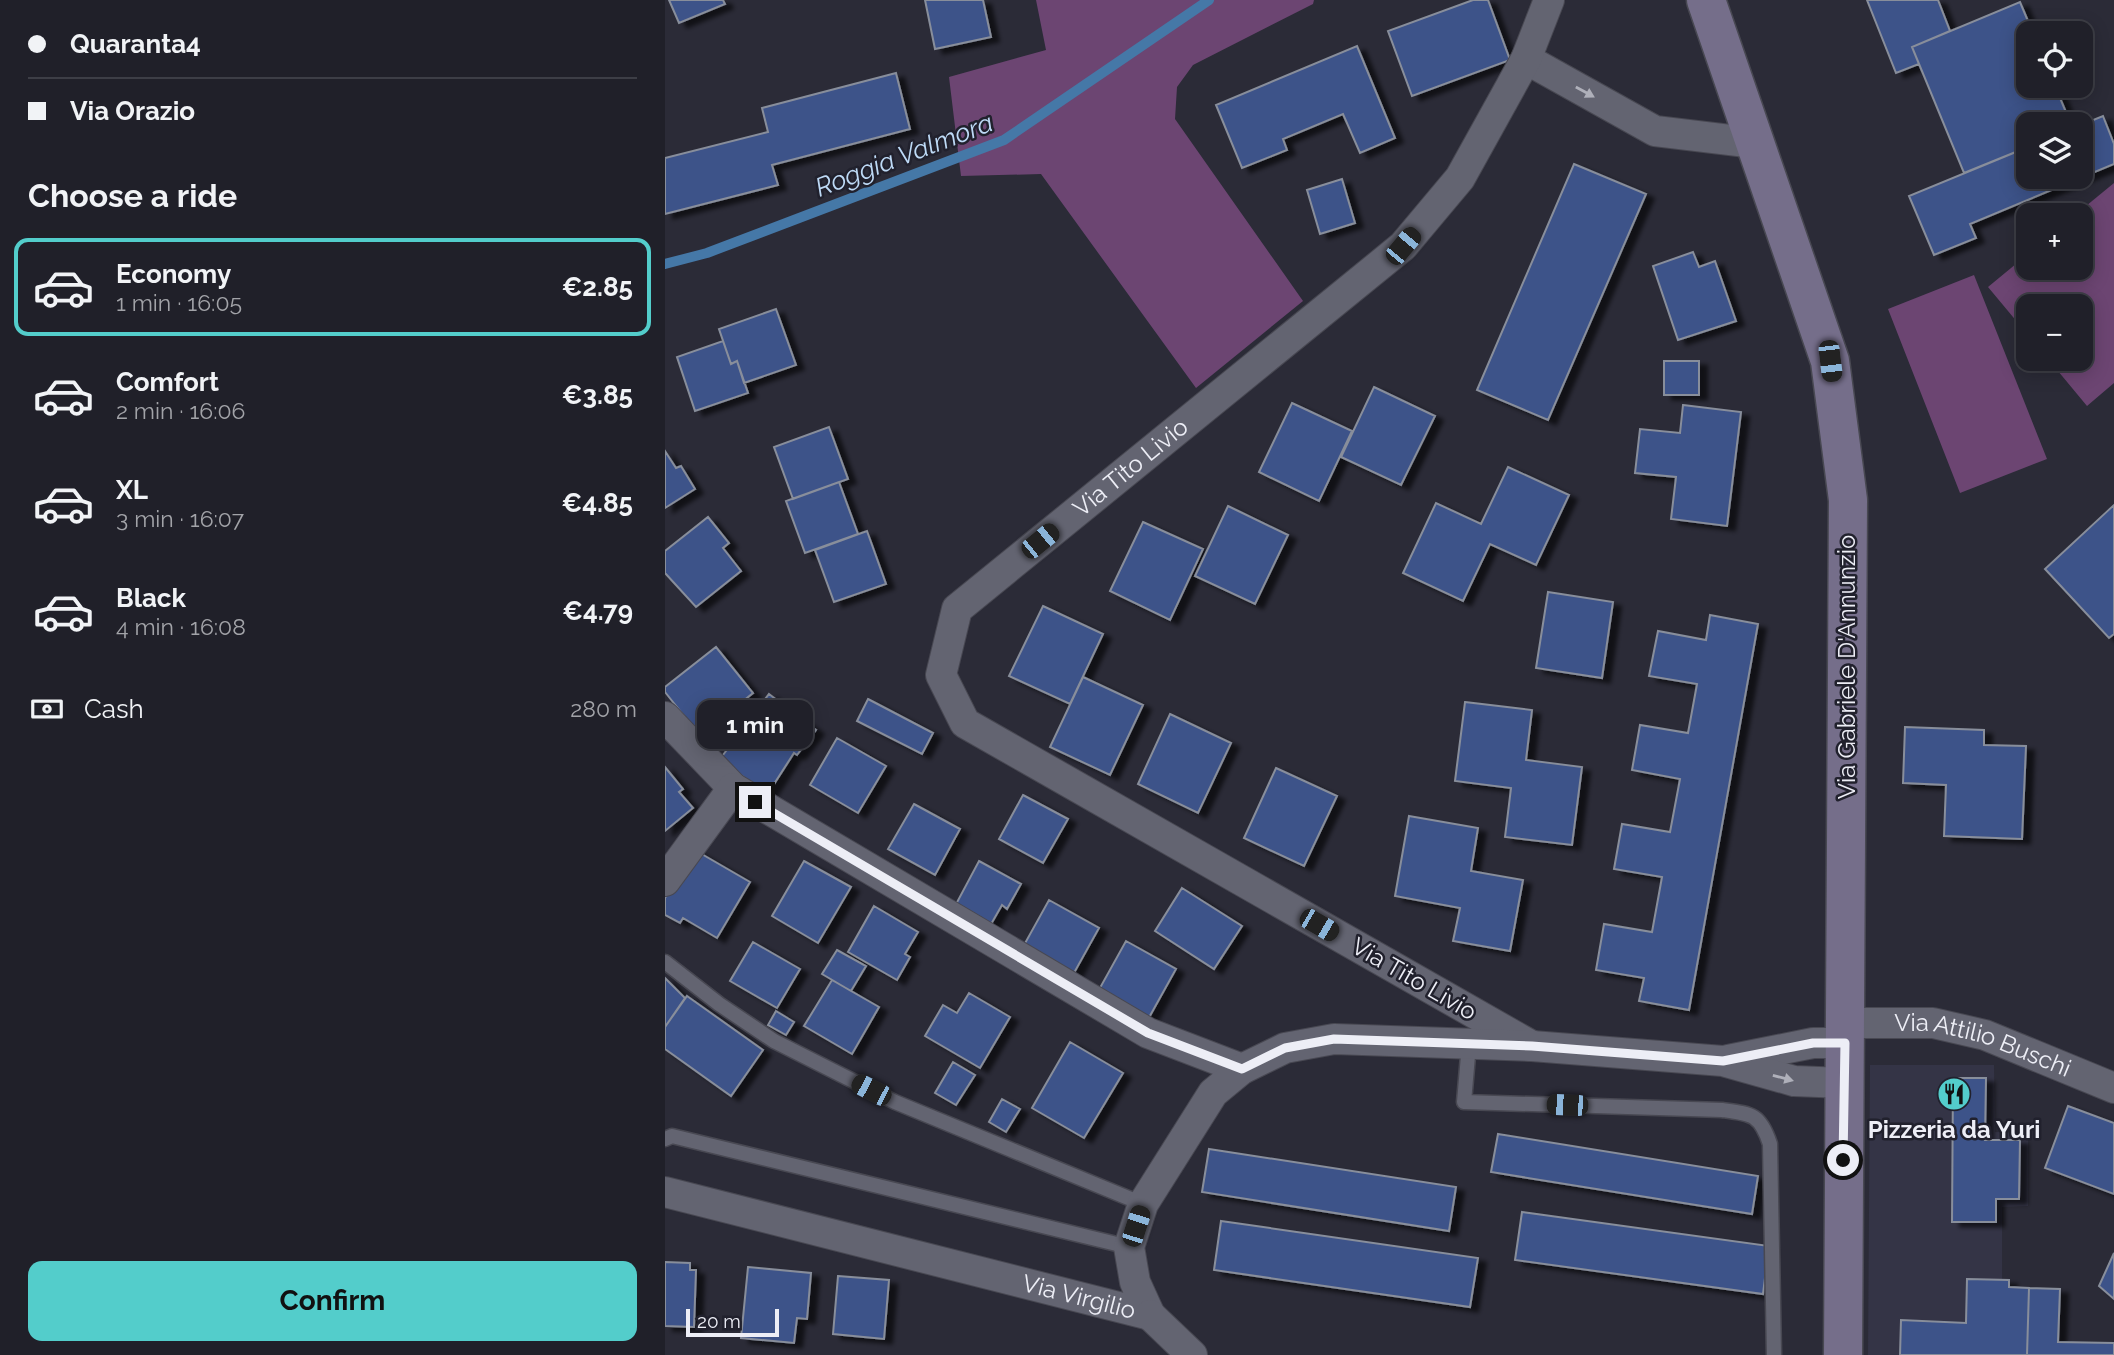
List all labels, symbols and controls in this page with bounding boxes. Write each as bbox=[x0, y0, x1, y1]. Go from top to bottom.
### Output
map controls bbox=[2016, 21, 2093, 371]
button: locate bbox=[2016, 21, 2093, 98]
text: Quaranta4 bbox=[70, 29, 201, 59]
one-way arrow bbox=[1576, 86, 1595, 98]
text: Via Orazio bbox=[70, 96, 195, 126]
water label: Roggia Valmora bbox=[811, 107, 997, 203]
button: layers bbox=[2016, 112, 2093, 189]
text: Choose a ride bbox=[28, 177, 237, 214]
button: + bbox=[2016, 203, 2093, 280]
car bbox=[1382, 223, 1425, 269]
icon: car bbox=[32, 256, 95, 319]
text: Economy bbox=[116, 259, 231, 289]
text: €2.85 bbox=[562, 272, 633, 302]
text: 1 min · 16:05 bbox=[116, 289, 242, 316]
button: − bbox=[2016, 294, 2093, 371]
car bbox=[1818, 339, 1843, 383]
icon: car bbox=[32, 364, 95, 427]
text: Comfort bbox=[116, 367, 219, 397]
text: €3.85 bbox=[562, 380, 633, 410]
text: 2 min · 16:06 bbox=[116, 397, 245, 424]
street label: Via Tito Livio bbox=[1067, 412, 1194, 523]
icon: car bbox=[32, 472, 95, 535]
text: XL bbox=[116, 475, 148, 505]
text: €4.85 bbox=[561, 488, 633, 518]
text: 3 min · 16:07 bbox=[116, 505, 244, 532]
car bbox=[1018, 520, 1063, 562]
street label: Via Gabriele D'Annunzio bbox=[1832, 535, 1861, 799]
icon: car bbox=[32, 580, 95, 643]
text: Black bbox=[116, 583, 186, 613]
text: €4.79 bbox=[562, 596, 633, 626]
text: 4 min · 16:08 bbox=[116, 613, 246, 640]
icon: cash bbox=[28, 690, 66, 728]
text: Cash bbox=[84, 694, 144, 724]
text: 280 m bbox=[570, 695, 637, 722]
callout: 1 min bbox=[697, 700, 813, 750]
text: 1 min bbox=[726, 711, 784, 738]
route end bbox=[739, 786, 771, 818]
car bbox=[1296, 905, 1343, 945]
street label: Via Tito Livio bbox=[1347, 931, 1482, 1026]
street label: Via Attilio Buschi bbox=[1894, 1008, 2075, 1083]
car bbox=[848, 1071, 895, 1109]
one-way arrow bbox=[1772, 1073, 1794, 1084]
restaurant icon: Pizzeria da Yuri bbox=[1935, 1075, 1973, 1113]
car bbox=[1546, 1094, 1589, 1116]
place label: Pizzeria da Yuri bbox=[1868, 1115, 2040, 1144]
route start bbox=[1827, 1144, 1859, 1176]
car bbox=[1120, 1203, 1153, 1249]
button: Confirm bbox=[28, 1261, 637, 1341]
street label: Via Virgilio bbox=[1019, 1268, 1139, 1325]
scale bar bbox=[686, 1306, 779, 1338]
text: 20 m bbox=[697, 1310, 741, 1332]

